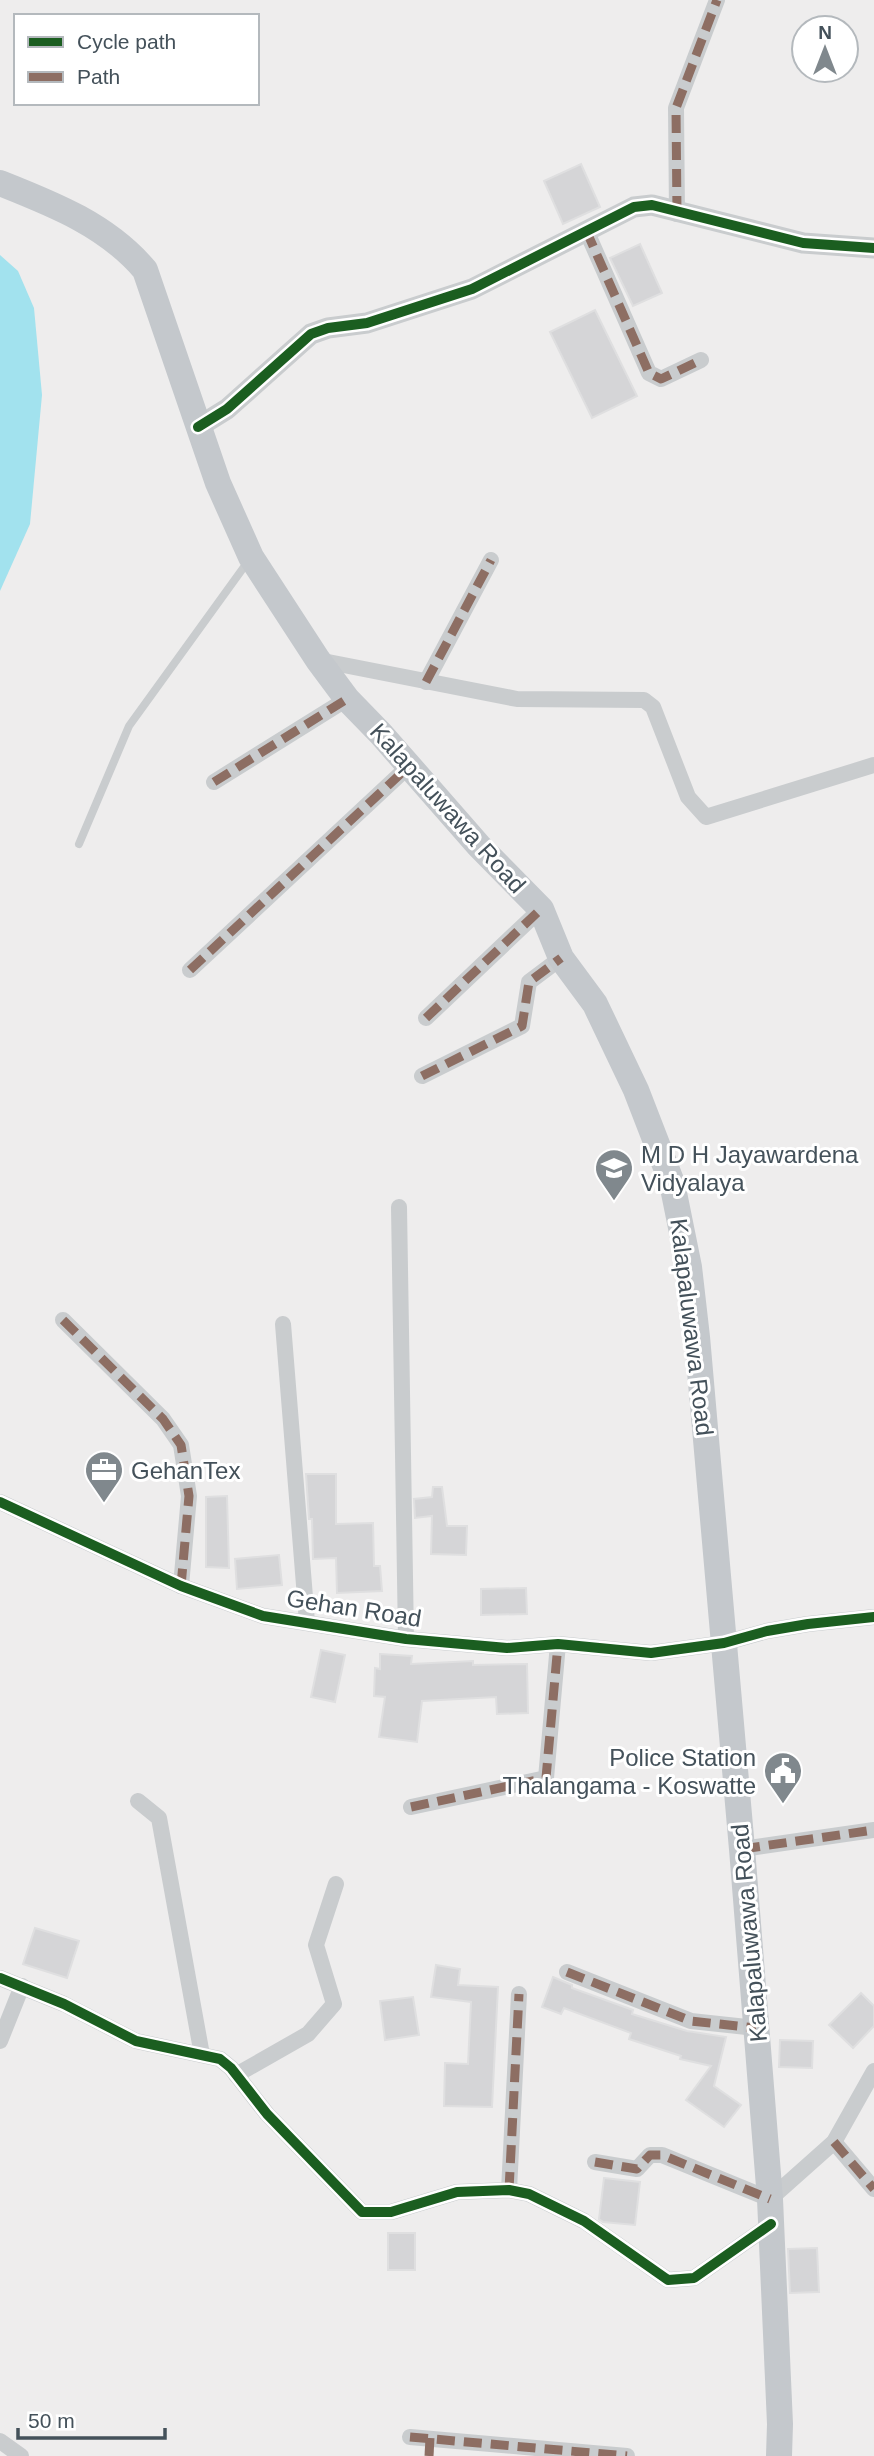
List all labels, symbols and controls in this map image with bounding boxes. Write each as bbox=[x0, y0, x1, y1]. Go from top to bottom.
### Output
legend bbox=[14, 14, 259, 105]
north arrow bbox=[790, 14, 860, 84]
text: N bbox=[818, 22, 832, 43]
text: Cycle path bbox=[77, 30, 176, 53]
text: Path bbox=[77, 65, 120, 88]
street label: Kalapaluwawa Road bbox=[365, 718, 531, 898]
place label: M D H Jayawardena Vidyalaya bbox=[641, 1141, 859, 1196]
school or university icon: M D H Jayawardena Vidyalaya bbox=[593, 1147, 635, 1202]
street label: Kalapaluwawa Road bbox=[665, 1217, 719, 1437]
office icon: GehanTex bbox=[83, 1449, 125, 1504]
place label: GehanTex bbox=[131, 1457, 240, 1484]
street label: Gehan Road bbox=[285, 1584, 423, 1632]
place label: Police Station Thalangama - Koswatte bbox=[503, 1744, 756, 1799]
public building icon: Police Station Thalangama - Koswatte bbox=[762, 1750, 804, 1805]
street label: Kalapaluwawa Road bbox=[726, 1823, 772, 2043]
scale bar bbox=[18, 2396, 164, 2440]
text: 50 m bbox=[28, 2409, 75, 2432]

